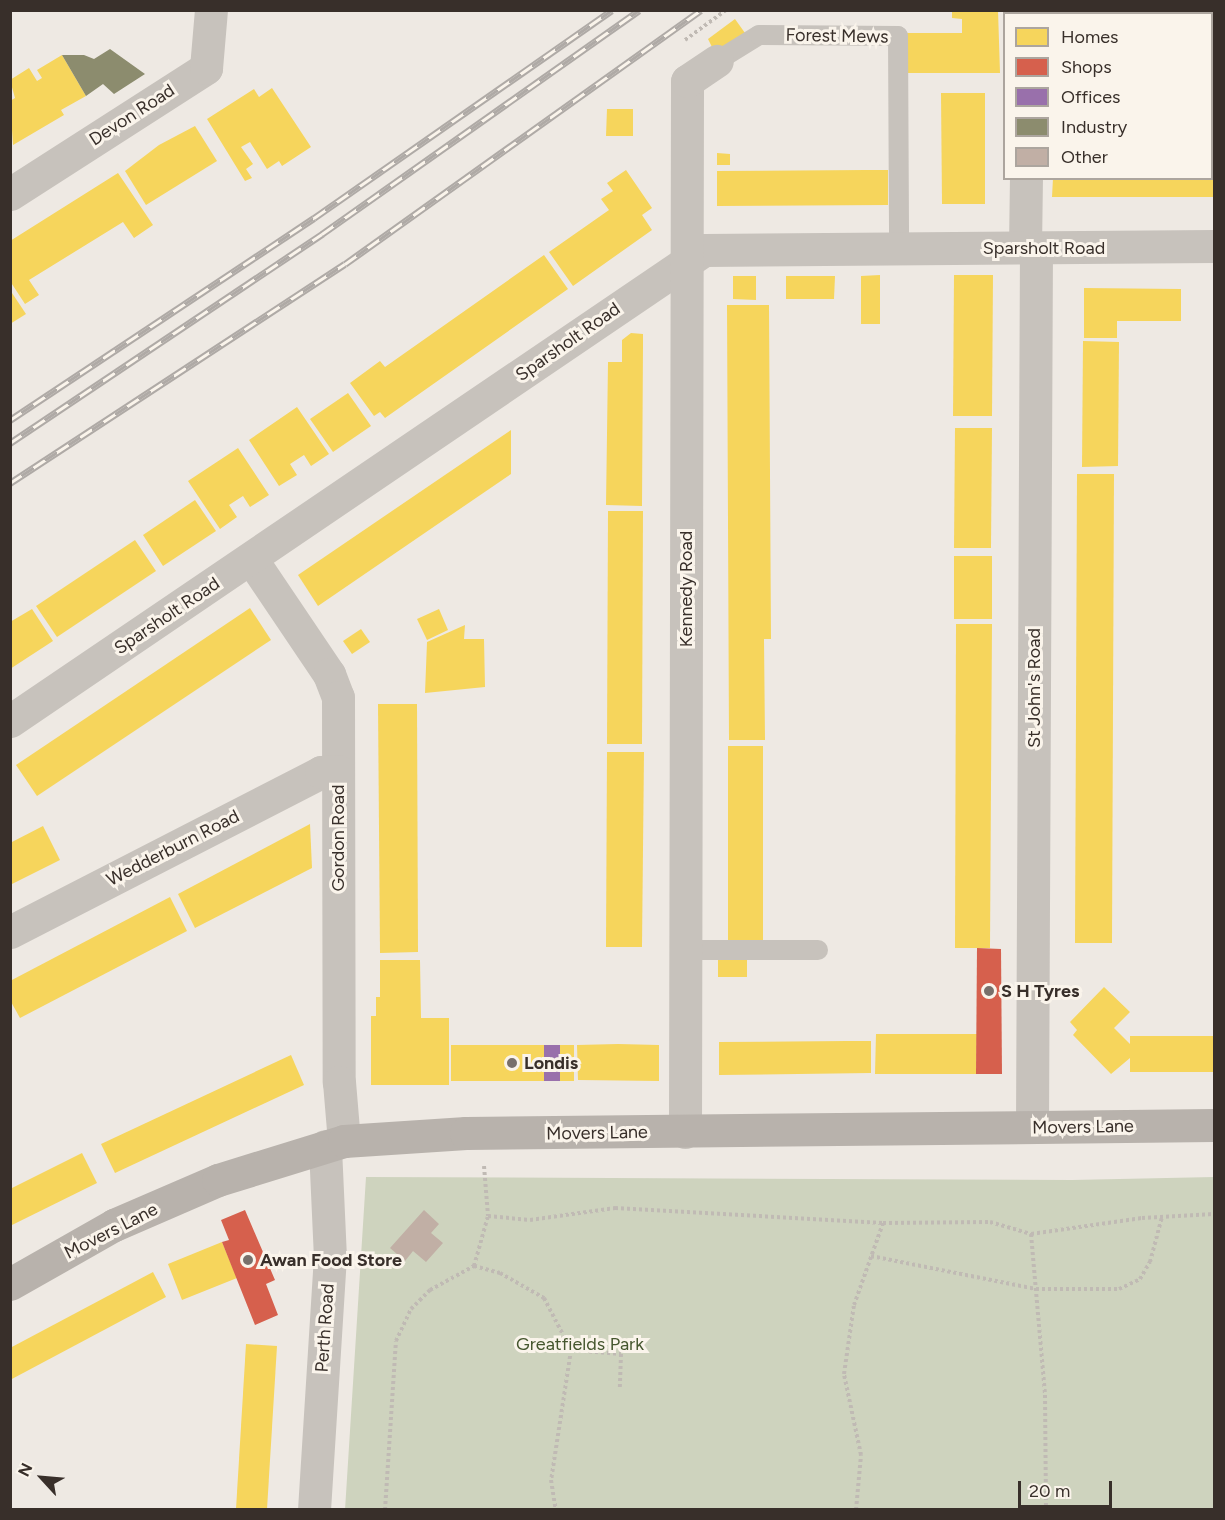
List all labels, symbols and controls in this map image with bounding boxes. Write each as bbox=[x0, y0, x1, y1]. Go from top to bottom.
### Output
legend bbox=[1003, 12, 1213, 180]
street label: Forest Mews bbox=[785, 24, 889, 48]
text: Homes bbox=[1061, 26, 1119, 48]
text: Shops bbox=[1061, 56, 1112, 78]
street label: Devon Road bbox=[85, 79, 179, 151]
text: Offices bbox=[1061, 86, 1120, 108]
text: Industry bbox=[1061, 116, 1127, 138]
text: Other bbox=[1061, 146, 1108, 168]
street label: Sparsholt Road bbox=[983, 237, 1105, 259]
street label: Sparsholt Road bbox=[512, 298, 624, 386]
street label: Kennedy Road bbox=[675, 531, 697, 647]
street label: Sparsholt Road bbox=[110, 573, 224, 659]
street label: St John's Road bbox=[1023, 628, 1045, 748]
street label: Gordon Road bbox=[327, 784, 349, 892]
street label: Wedderburn Road bbox=[103, 805, 243, 891]
place label: S H Tyres bbox=[1001, 980, 1079, 1002]
marker: S H Tyres bbox=[982, 984, 996, 998]
place label: Londis bbox=[524, 1052, 578, 1074]
marker: Londis bbox=[505, 1056, 519, 1070]
street label: Movers Lane bbox=[1032, 1115, 1134, 1139]
street label: Movers Lane bbox=[546, 1121, 648, 1145]
street label: Movers Lane bbox=[61, 1198, 161, 1264]
place label: Awan Food Store bbox=[260, 1249, 402, 1271]
marker: Awan Food Store bbox=[241, 1253, 255, 1267]
street label: Perth Road bbox=[311, 1283, 339, 1373]
park label: Greatfields Park bbox=[516, 1333, 644, 1355]
north arrow bbox=[12, 1448, 72, 1508]
text: N bbox=[14, 1460, 37, 1480]
scale bar bbox=[1021, 1469, 1116, 1507]
text: 20 m bbox=[1029, 1480, 1070, 1502]

